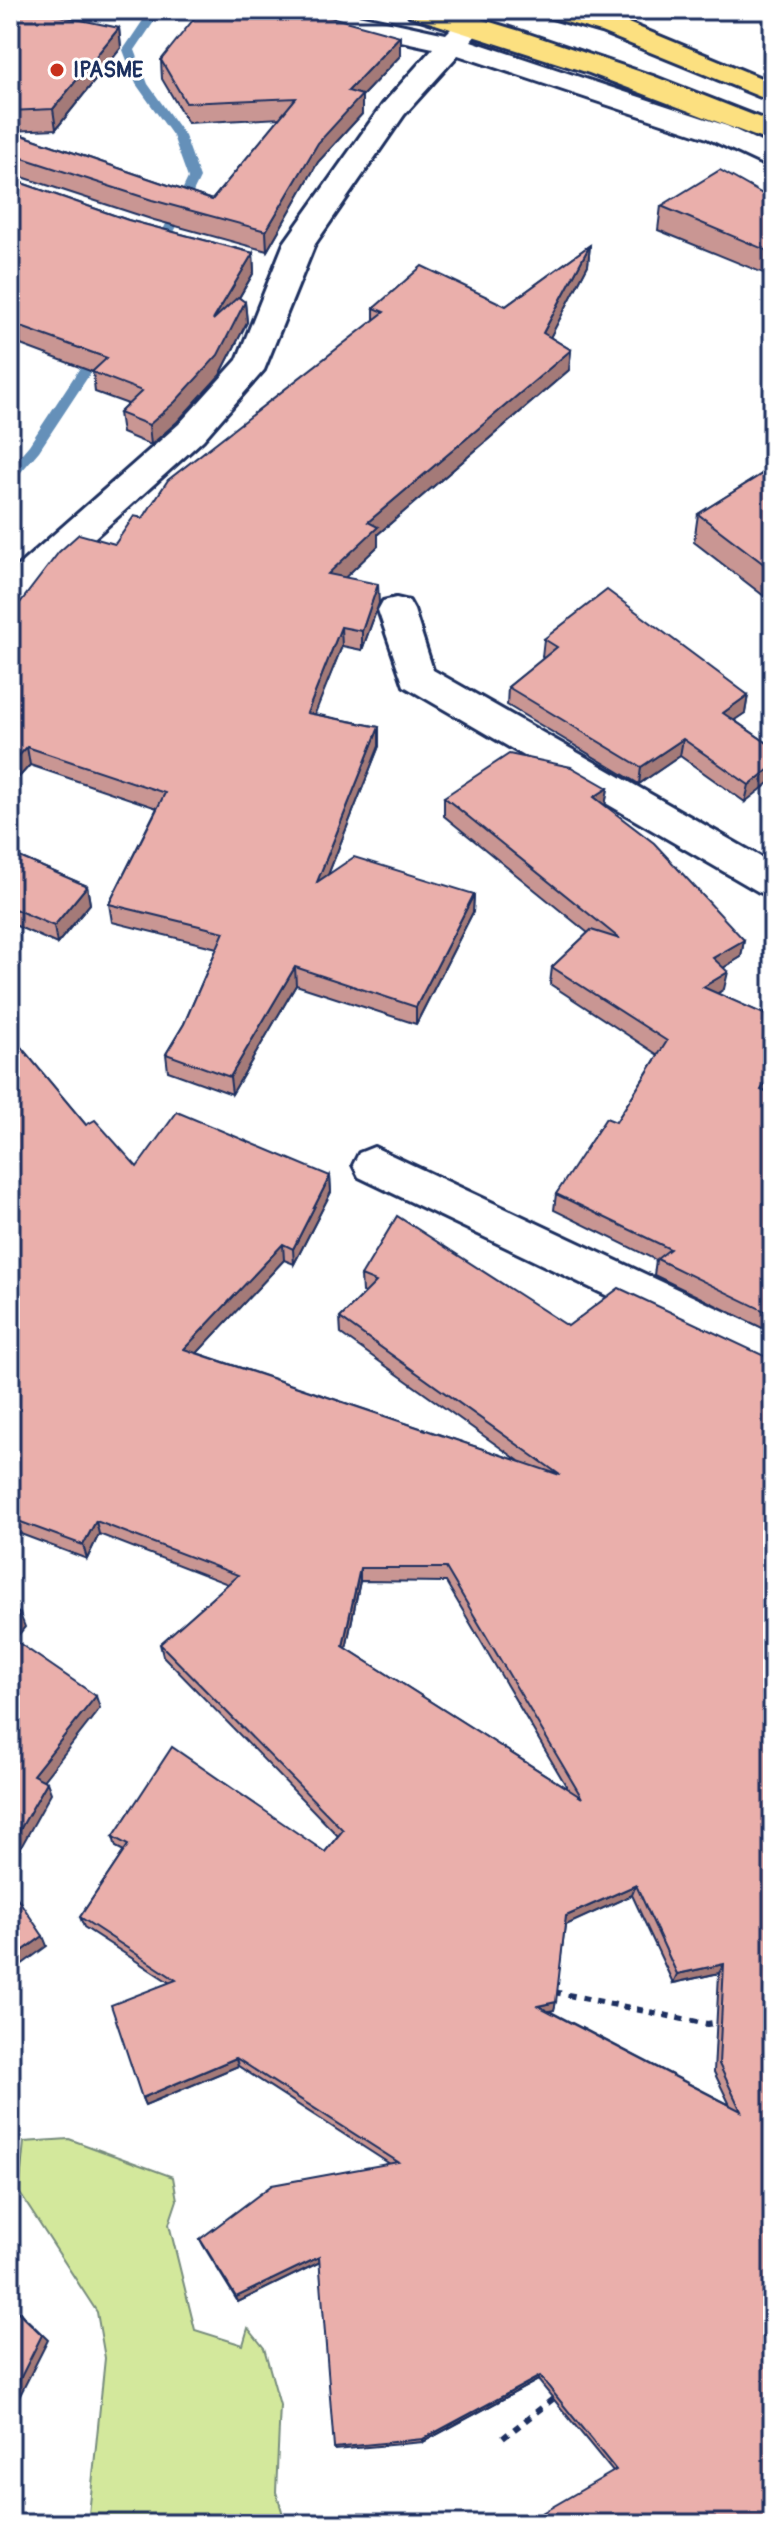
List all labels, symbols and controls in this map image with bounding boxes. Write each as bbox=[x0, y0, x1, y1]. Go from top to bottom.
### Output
place label: IPASME bbox=[73, 56, 144, 84]
marker: IPASME bbox=[48, 61, 66, 79]

